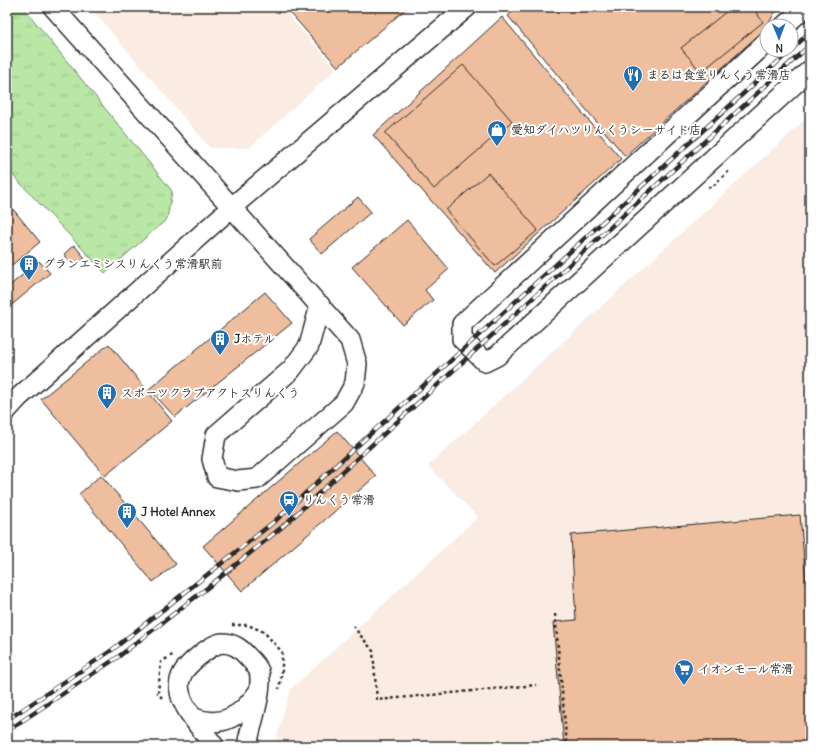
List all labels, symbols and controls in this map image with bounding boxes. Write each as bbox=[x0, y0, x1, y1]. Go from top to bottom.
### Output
north arrow bbox=[759, 18, 799, 58]
text: N bbox=[775, 41, 783, 55]
restaurant icon: まるは食堂りんくう常滑店 bbox=[622, 64, 644, 92]
place label: まるは食堂りんくう常滑店 bbox=[647, 67, 791, 82]
shop icon: 愛知ダイハツりんくうシーサイド店 bbox=[486, 119, 508, 147]
place label: 愛知ダイハツりんくうシーサイド店 bbox=[511, 122, 701, 137]
building icon: グランエミシスりんくう常滑駅前 bbox=[18, 253, 40, 281]
place label: グランエミシスりんくう常滑駅前 bbox=[43, 256, 223, 271]
building icon: Jホテル bbox=[209, 328, 231, 356]
place label: Jホテル bbox=[234, 331, 276, 346]
building icon: スポーツクラブアクトスりんくう bbox=[96, 382, 118, 410]
place label: スポーツクラブアクトスりんくう bbox=[121, 385, 300, 400]
station icon: りんくう常滑 bbox=[278, 489, 300, 517]
place label: りんくう常滑 bbox=[303, 492, 375, 507]
building icon: J Hotel Annex bbox=[116, 501, 138, 529]
place label: J Hotel Annex bbox=[141, 504, 215, 519]
supermarket icon: イオンモール常滑 bbox=[673, 658, 695, 686]
place label: イオンモール常滑 bbox=[698, 661, 793, 676]

